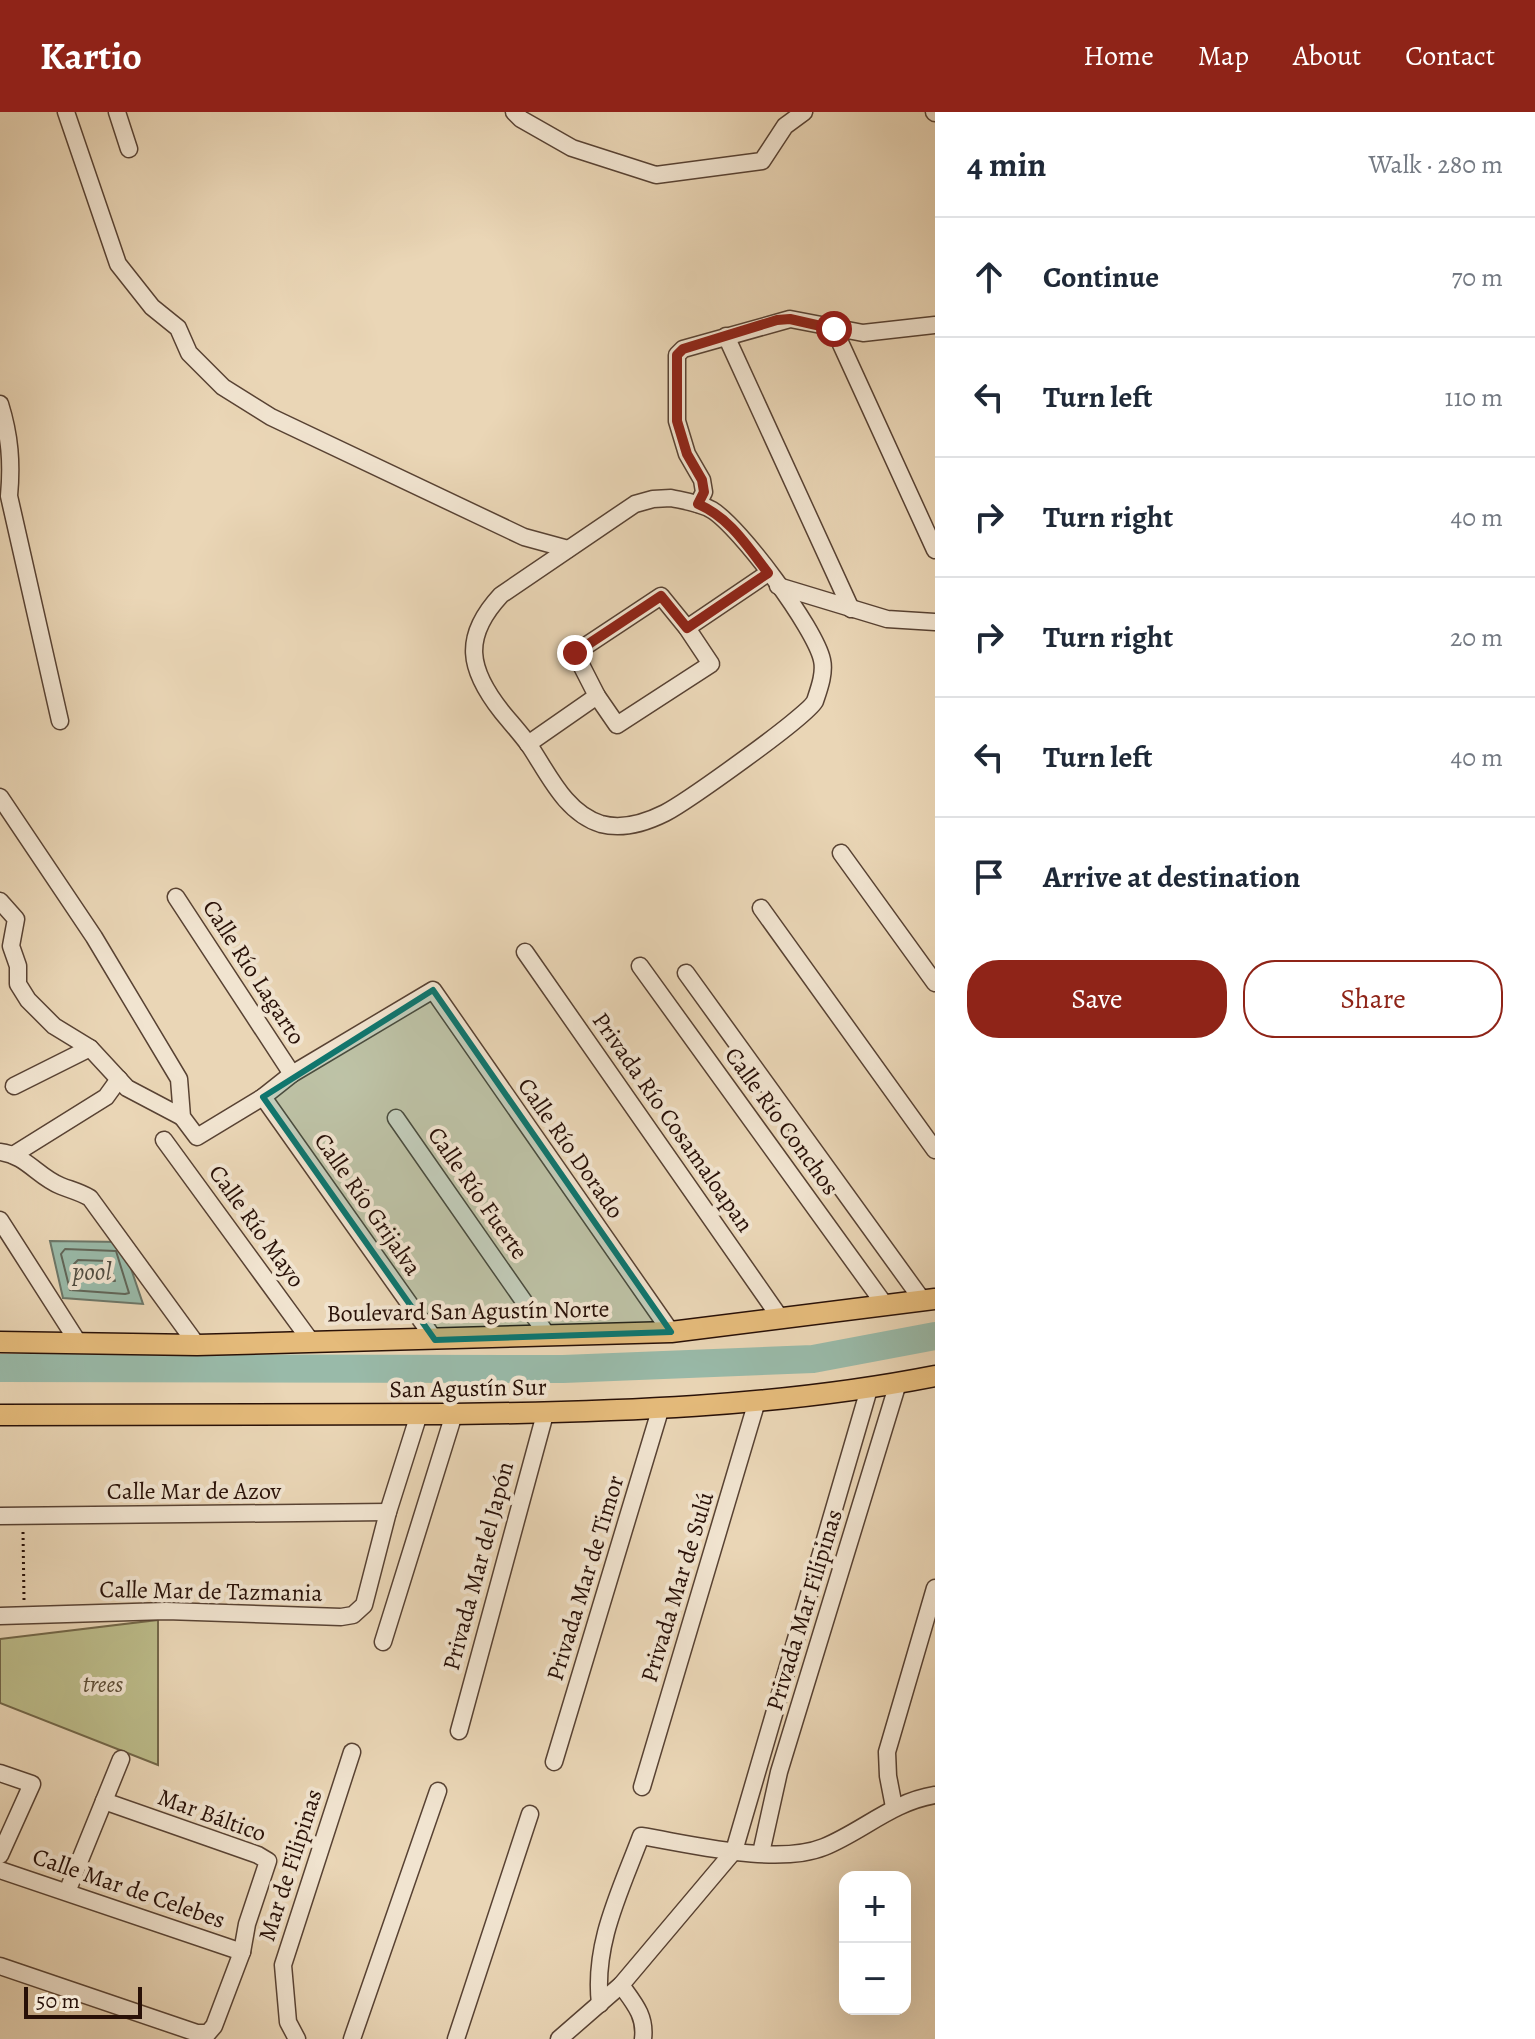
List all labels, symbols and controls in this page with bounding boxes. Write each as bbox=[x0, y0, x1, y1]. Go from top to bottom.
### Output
text: Kartio bbox=[40, 30, 142, 82]
text: Home bbox=[1083, 37, 1154, 75]
text: Map bbox=[1198, 37, 1249, 75]
text: About bbox=[1293, 37, 1361, 75]
text: Contact bbox=[1405, 37, 1495, 75]
text: 4 min bbox=[967, 141, 1046, 188]
text: Walk · 280 m bbox=[1368, 147, 1503, 182]
icon: ahead bbox=[967, 255, 1011, 299]
text: Continue bbox=[1043, 257, 1159, 297]
text: 70 m bbox=[1451, 260, 1503, 295]
route start bbox=[816, 311, 852, 347]
icon: left bbox=[967, 375, 1011, 419]
text: Turn left bbox=[1043, 377, 1152, 417]
text: 110 m bbox=[1445, 380, 1503, 415]
icon: right bbox=[967, 495, 1011, 539]
text: Turn right bbox=[1043, 497, 1173, 537]
text: 40 m bbox=[1451, 500, 1503, 535]
icon: right bbox=[967, 615, 1011, 659]
text: Turn right bbox=[1043, 617, 1173, 657]
text: 20 m bbox=[1450, 620, 1503, 655]
route end bbox=[557, 635, 593, 671]
icon: left bbox=[967, 735, 1011, 779]
text: Turn left bbox=[1043, 737, 1152, 777]
text: 40 m bbox=[1451, 740, 1503, 775]
icon: arrive bbox=[967, 855, 1011, 899]
text: Arrive at destination bbox=[1043, 857, 1300, 897]
street label: Calle Río Lagarto bbox=[195, 893, 313, 1051]
button: Save bbox=[967, 960, 1227, 1038]
button: Share bbox=[1243, 960, 1503, 1038]
street label: Privada Río Cosamaloapan bbox=[585, 1006, 761, 1238]
street label: Calle Río Conchos bbox=[717, 1041, 847, 1201]
street label: Calle Río Dorado bbox=[511, 1071, 631, 1225]
street label: Calle Río Fuerte bbox=[420, 1120, 536, 1266]
street label: Calle Río Grijalva bbox=[307, 1126, 430, 1282]
street label: Calle Río Mayo bbox=[202, 1158, 312, 1294]
water label: pool bbox=[71, 1254, 112, 1289]
street label: Boulevard San Agustín Norte bbox=[326, 1293, 610, 1329]
street label: San Agustín Sur bbox=[389, 1371, 547, 1405]
street label: Privada Mar del Japón bbox=[435, 1458, 521, 1674]
street label: Privada Mar de Timor bbox=[539, 1471, 631, 1685]
street label: Calle Mar de Azov bbox=[107, 1475, 281, 1507]
street label: Privada Mar de Sulú bbox=[633, 1488, 721, 1686]
street label: Privada Mar Filipinas bbox=[758, 1505, 850, 1715]
street label: Calle Mar de Tazmania bbox=[99, 1573, 324, 1609]
park label: trees bbox=[83, 1668, 123, 1700]
street label: Mar Báltico bbox=[153, 1781, 271, 1849]
street label: Mar de Filipinas bbox=[250, 1785, 330, 1945]
street label: Calle Mar de Celebes bbox=[29, 1840, 229, 1936]
map controls bbox=[839, 1871, 911, 2015]
button: + bbox=[839, 1871, 911, 1943]
button: − bbox=[839, 1943, 911, 2015]
scale bar bbox=[24, 1983, 142, 2019]
text: 50 m bbox=[36, 1986, 80, 2016]

